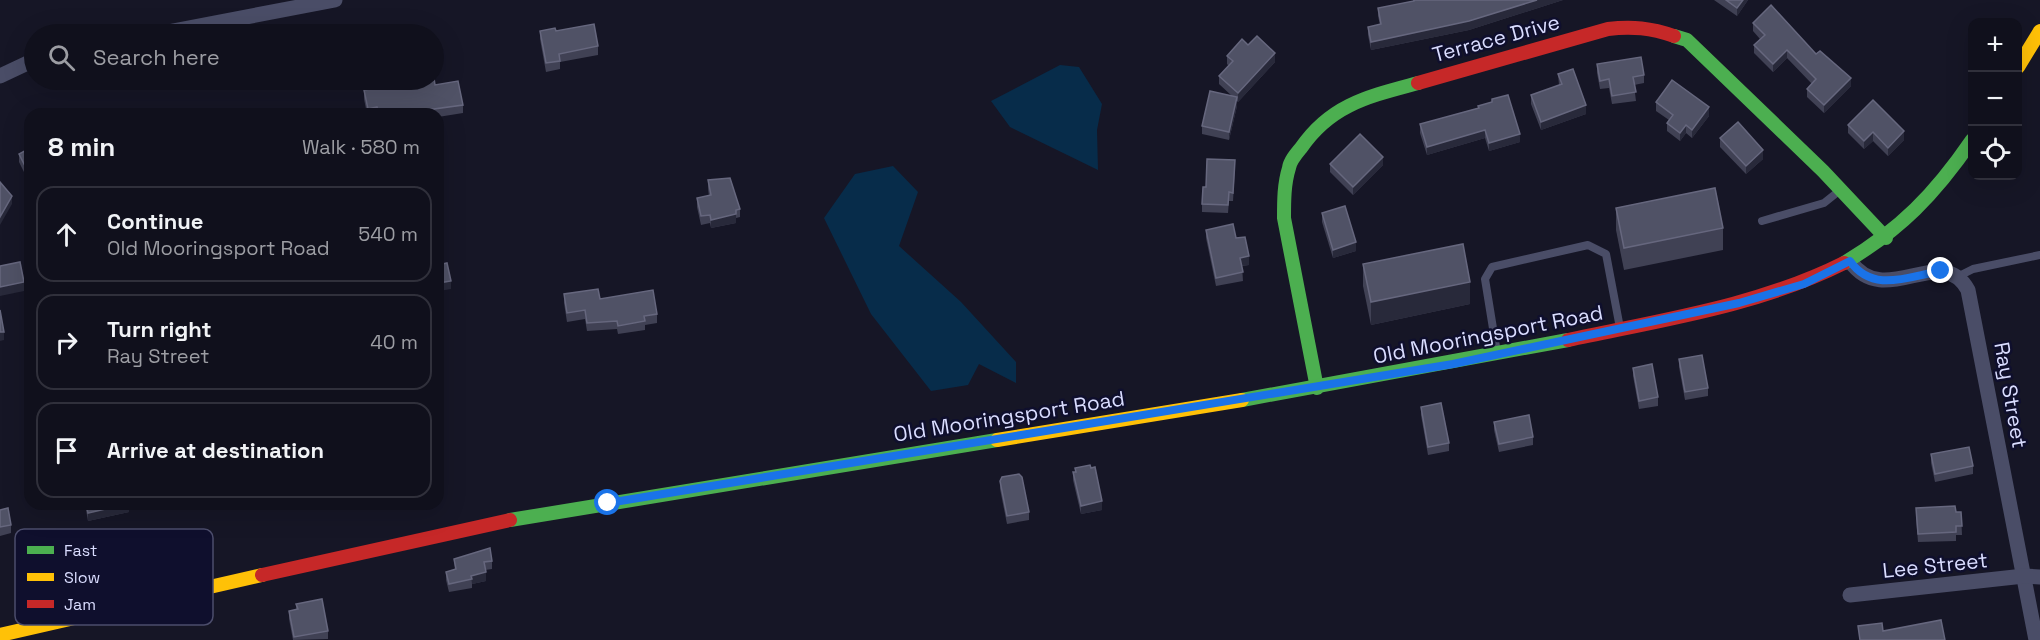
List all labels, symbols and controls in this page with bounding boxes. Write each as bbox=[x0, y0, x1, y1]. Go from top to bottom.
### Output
street label: Terrace Drive bbox=[1429, 8, 1563, 68]
map controls bbox=[1968, 18, 2022, 180]
button: + bbox=[1968, 18, 2022, 72]
search box bbox=[24, 24, 444, 90]
icon: search bbox=[45, 41, 78, 74]
text: Search here bbox=[93, 43, 220, 71]
button: − bbox=[1968, 72, 2022, 126]
button: locate bbox=[1968, 126, 2022, 180]
text: 8 min bbox=[48, 130, 115, 164]
text: Walk · 580 m bbox=[302, 134, 420, 160]
text: Continue bbox=[107, 207, 203, 235]
icon: ahead bbox=[50, 218, 83, 251]
text: 540 m bbox=[358, 221, 418, 247]
text: Old Mooringsport Road bbox=[107, 235, 330, 261]
route end bbox=[1927, 257, 1953, 283]
street label: Old Mooringsport Road bbox=[1371, 298, 1605, 370]
text: Turn right bbox=[107, 315, 212, 343]
icon: right bbox=[50, 326, 83, 359]
text: 40 m bbox=[370, 329, 418, 355]
street label: Ray Street bbox=[1988, 340, 2034, 450]
text: Ray Street bbox=[107, 343, 209, 369]
street label: Old Mooringsport Road bbox=[891, 384, 1127, 448]
icon: arrive bbox=[50, 434, 83, 467]
text: Arrive at destination bbox=[107, 436, 324, 464]
route start bbox=[594, 489, 620, 515]
legend bbox=[15, 529, 213, 625]
text: Fast bbox=[64, 540, 97, 561]
street label: Lee Street bbox=[1881, 546, 1989, 584]
text: Slow bbox=[64, 567, 100, 588]
text: Jam bbox=[64, 594, 96, 615]

